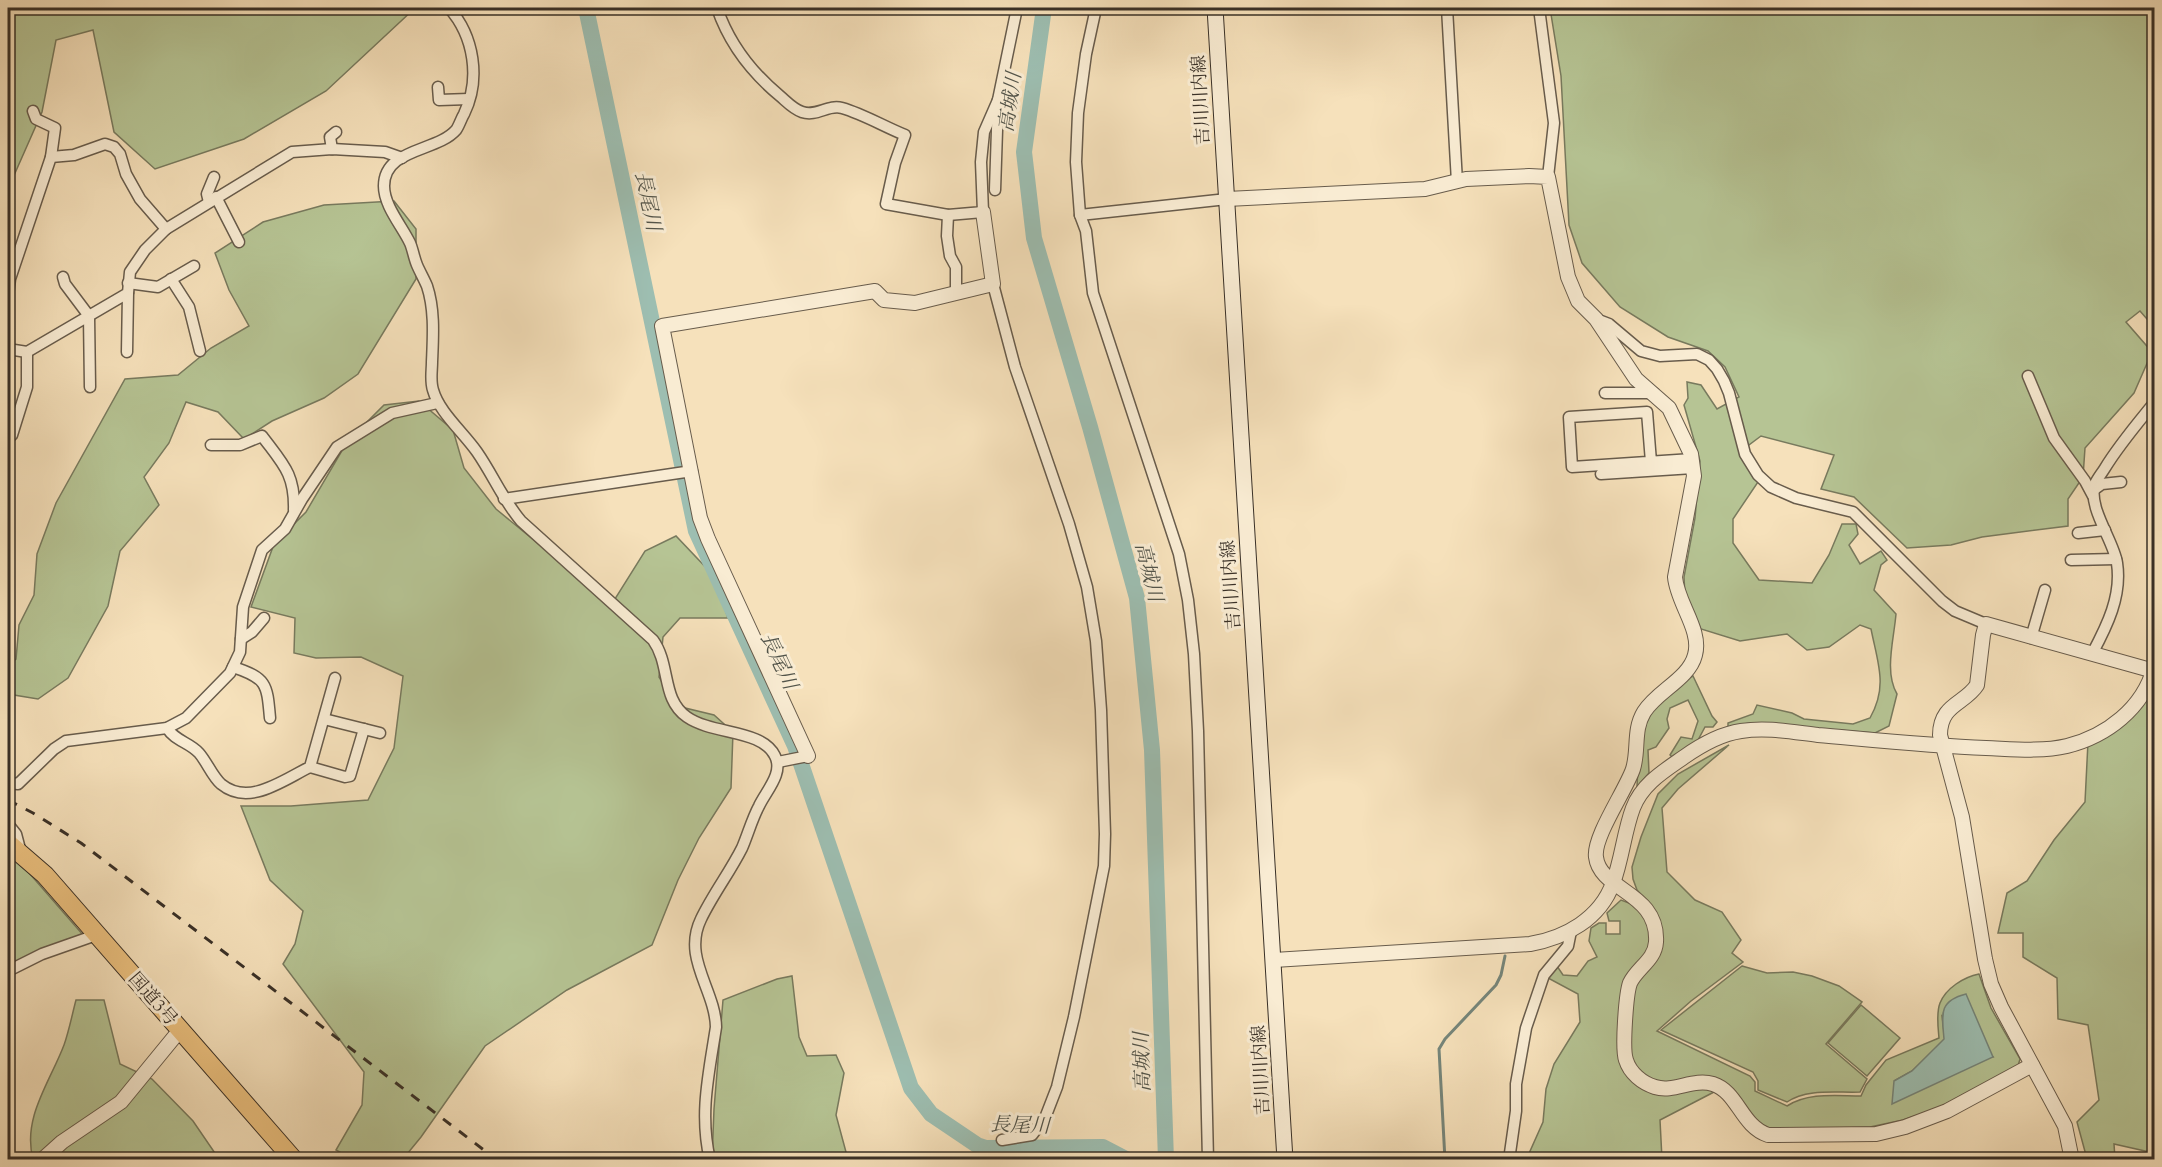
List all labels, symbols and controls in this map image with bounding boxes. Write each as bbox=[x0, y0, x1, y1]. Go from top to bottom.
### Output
street label: 吉川川内線 bbox=[1186, 54, 1216, 146]
water label: 高城川 bbox=[992, 68, 1028, 134]
water label: 長尾川 bbox=[629, 169, 668, 235]
street label: 吉川川内線 bbox=[1215, 539, 1247, 631]
water label: 高城川 bbox=[1129, 540, 1170, 606]
water label: 長尾川 bbox=[754, 628, 805, 696]
street label: 国道3号 bbox=[123, 967, 183, 1031]
street label: 吉川川内線 bbox=[1246, 1024, 1276, 1116]
water label: 高城川 bbox=[1127, 1030, 1157, 1092]
water label: 長尾川 bbox=[990, 1110, 1052, 1140]

